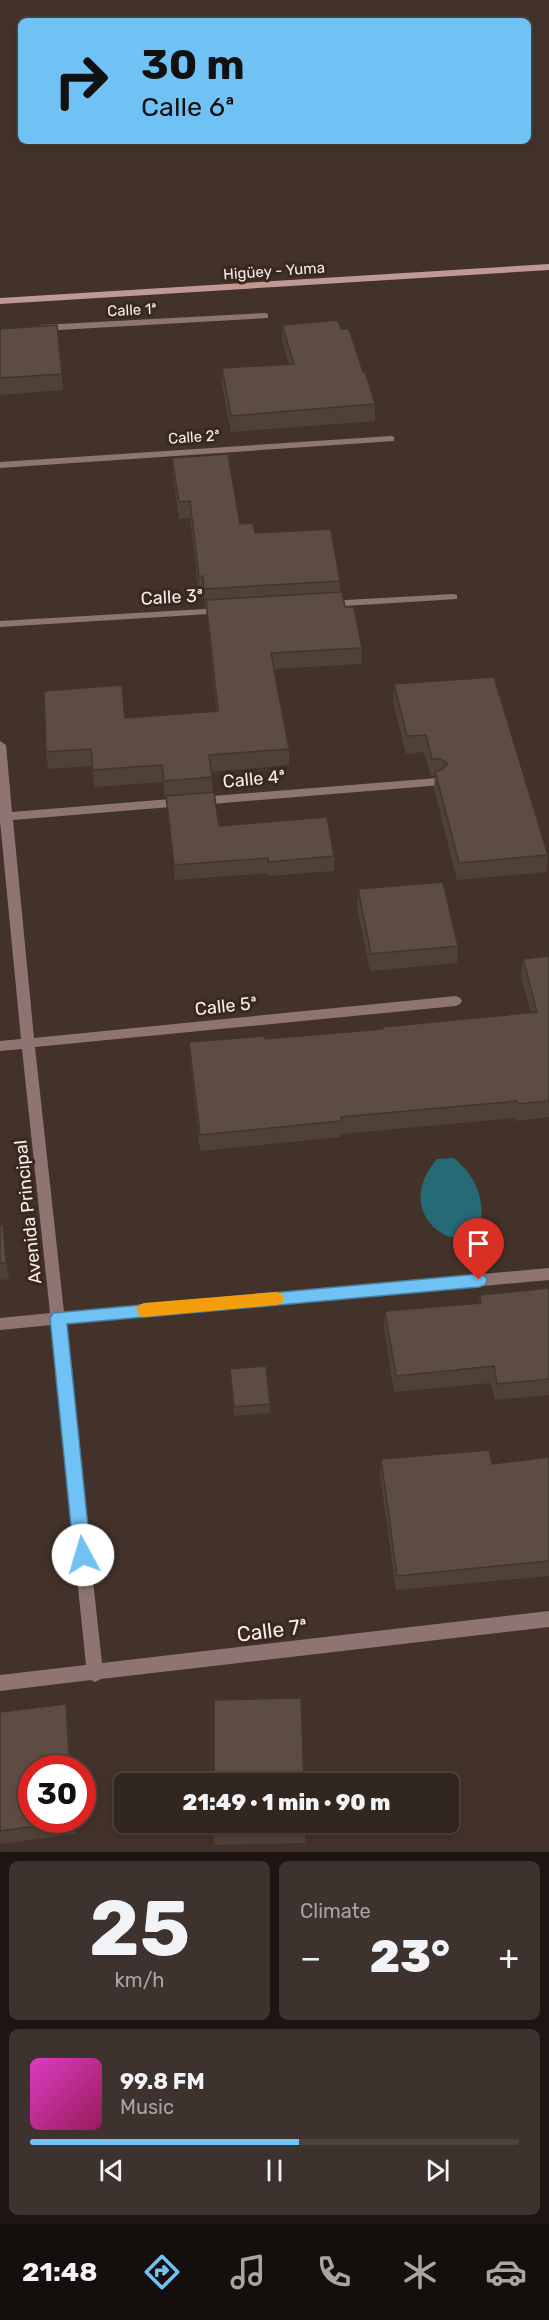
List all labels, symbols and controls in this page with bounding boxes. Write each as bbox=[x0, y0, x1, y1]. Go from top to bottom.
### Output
text: 30 m bbox=[141, 40, 245, 90]
icon: right bbox=[42, 42, 120, 120]
text: Calle 6ª bbox=[141, 91, 235, 123]
street label: Higüey - Yuma bbox=[223, 258, 325, 284]
street label: Calle 1ª bbox=[107, 300, 157, 320]
street label: Calle 2ª bbox=[167, 426, 221, 448]
street label: Calle 3ª bbox=[140, 584, 204, 610]
street label: Calle 4ª bbox=[222, 765, 286, 793]
street label: Calle 5ª bbox=[194, 992, 258, 1020]
street label: Avenida Principal bbox=[10, 1139, 46, 1285]
pin bbox=[453, 1218, 504, 1280]
icon: arrive bbox=[462, 1227, 495, 1260]
position arrow bbox=[51, 1523, 115, 1587]
street label: Calle 7ª bbox=[235, 1613, 309, 1647]
speed limit sign: 30 bbox=[18, 1755, 96, 1833]
text: 21:49 · 1 min · 90 m bbox=[183, 1789, 390, 1816]
text: 25 bbox=[89, 1882, 190, 1975]
text: Climate bbox=[300, 1899, 371, 1923]
text: 23° bbox=[370, 1930, 450, 1983]
text: − bbox=[300, 1938, 321, 1977]
text: + bbox=[498, 1938, 519, 1977]
text: km/h bbox=[115, 1968, 164, 1992]
text: 99.8 FM bbox=[120, 2068, 205, 2095]
text: Music bbox=[120, 2095, 174, 2119]
icon: previous bbox=[95, 2154, 128, 2187]
icon: pause bbox=[258, 2154, 291, 2187]
icon: next bbox=[421, 2154, 454, 2187]
icon: directions bbox=[141, 2251, 183, 2293]
icon: music bbox=[227, 2251, 269, 2293]
icon: phone bbox=[313, 2251, 355, 2293]
icon: climate bbox=[399, 2251, 441, 2293]
icon: car bbox=[485, 2251, 527, 2293]
text: 21:48 bbox=[22, 2256, 98, 2288]

